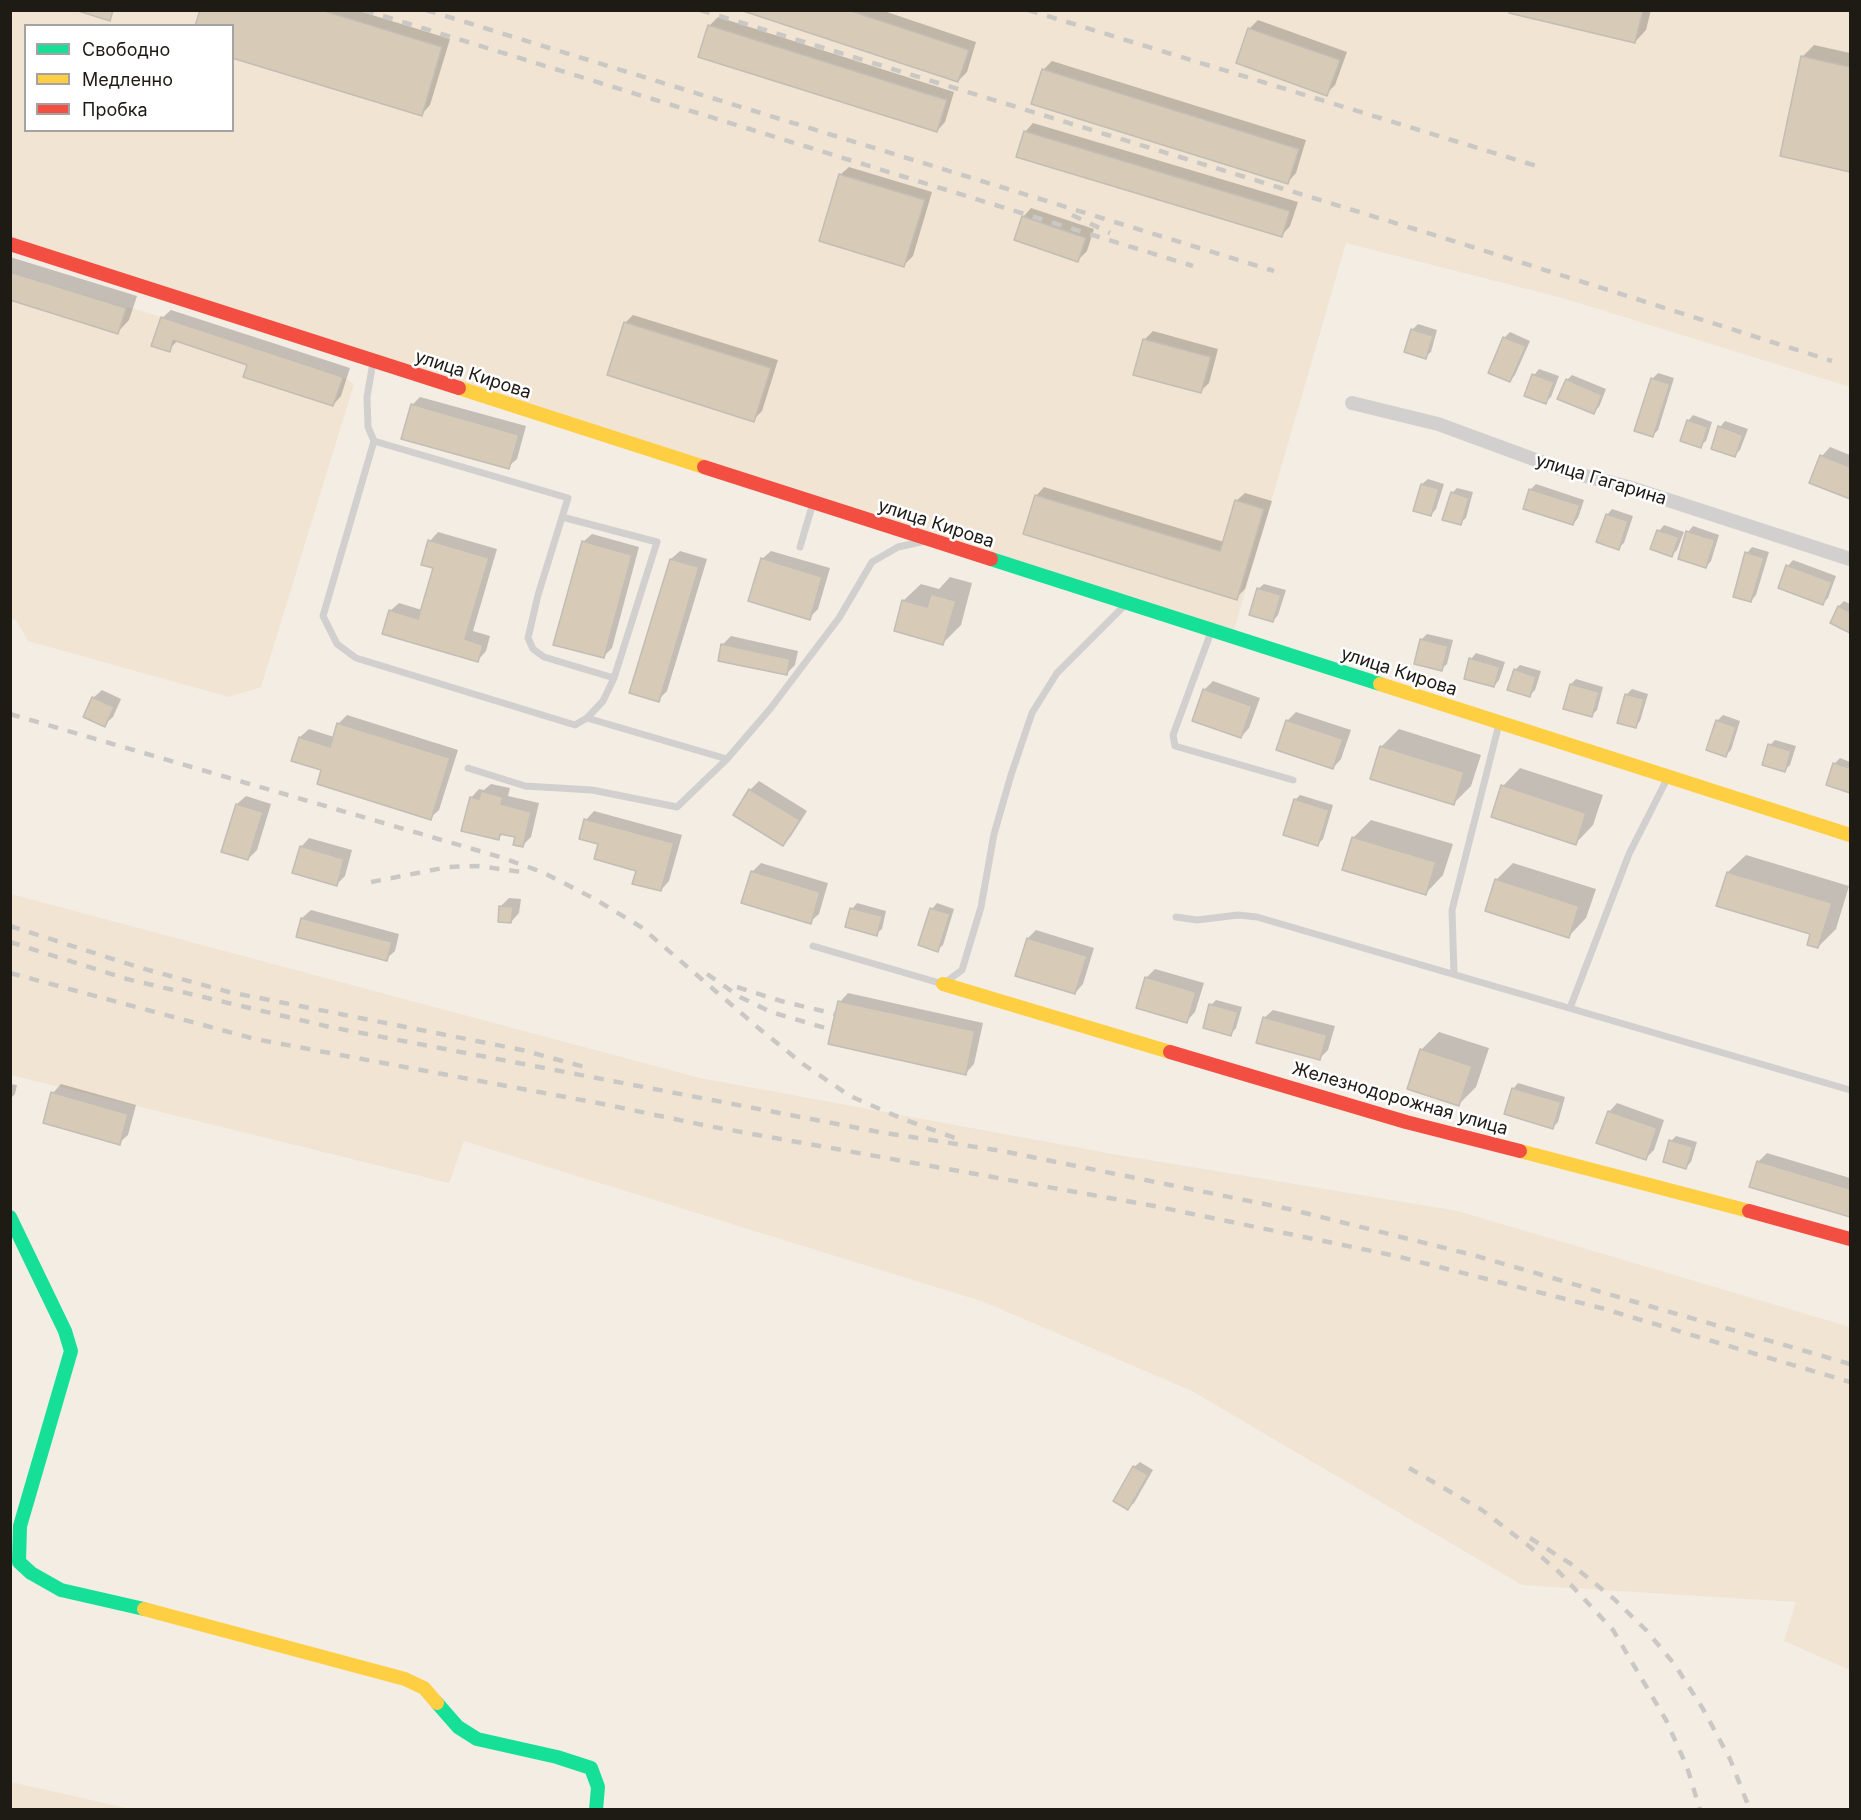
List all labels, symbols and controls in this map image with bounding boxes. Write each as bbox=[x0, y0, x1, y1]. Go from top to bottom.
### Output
legend bbox=[24, 24, 234, 132]
text: Свободно bbox=[82, 39, 170, 60]
text: Медленно bbox=[82, 69, 173, 90]
text: Пробка bbox=[82, 99, 148, 120]
street label: улица Кирова bbox=[412, 346, 534, 404]
street label: улица Гагарина bbox=[1533, 450, 1669, 510]
street label: улица Кирова bbox=[875, 495, 997, 553]
street label: улица Кирова bbox=[1338, 643, 1460, 701]
street label: Железнодорожная улица bbox=[1290, 1058, 1510, 1140]

